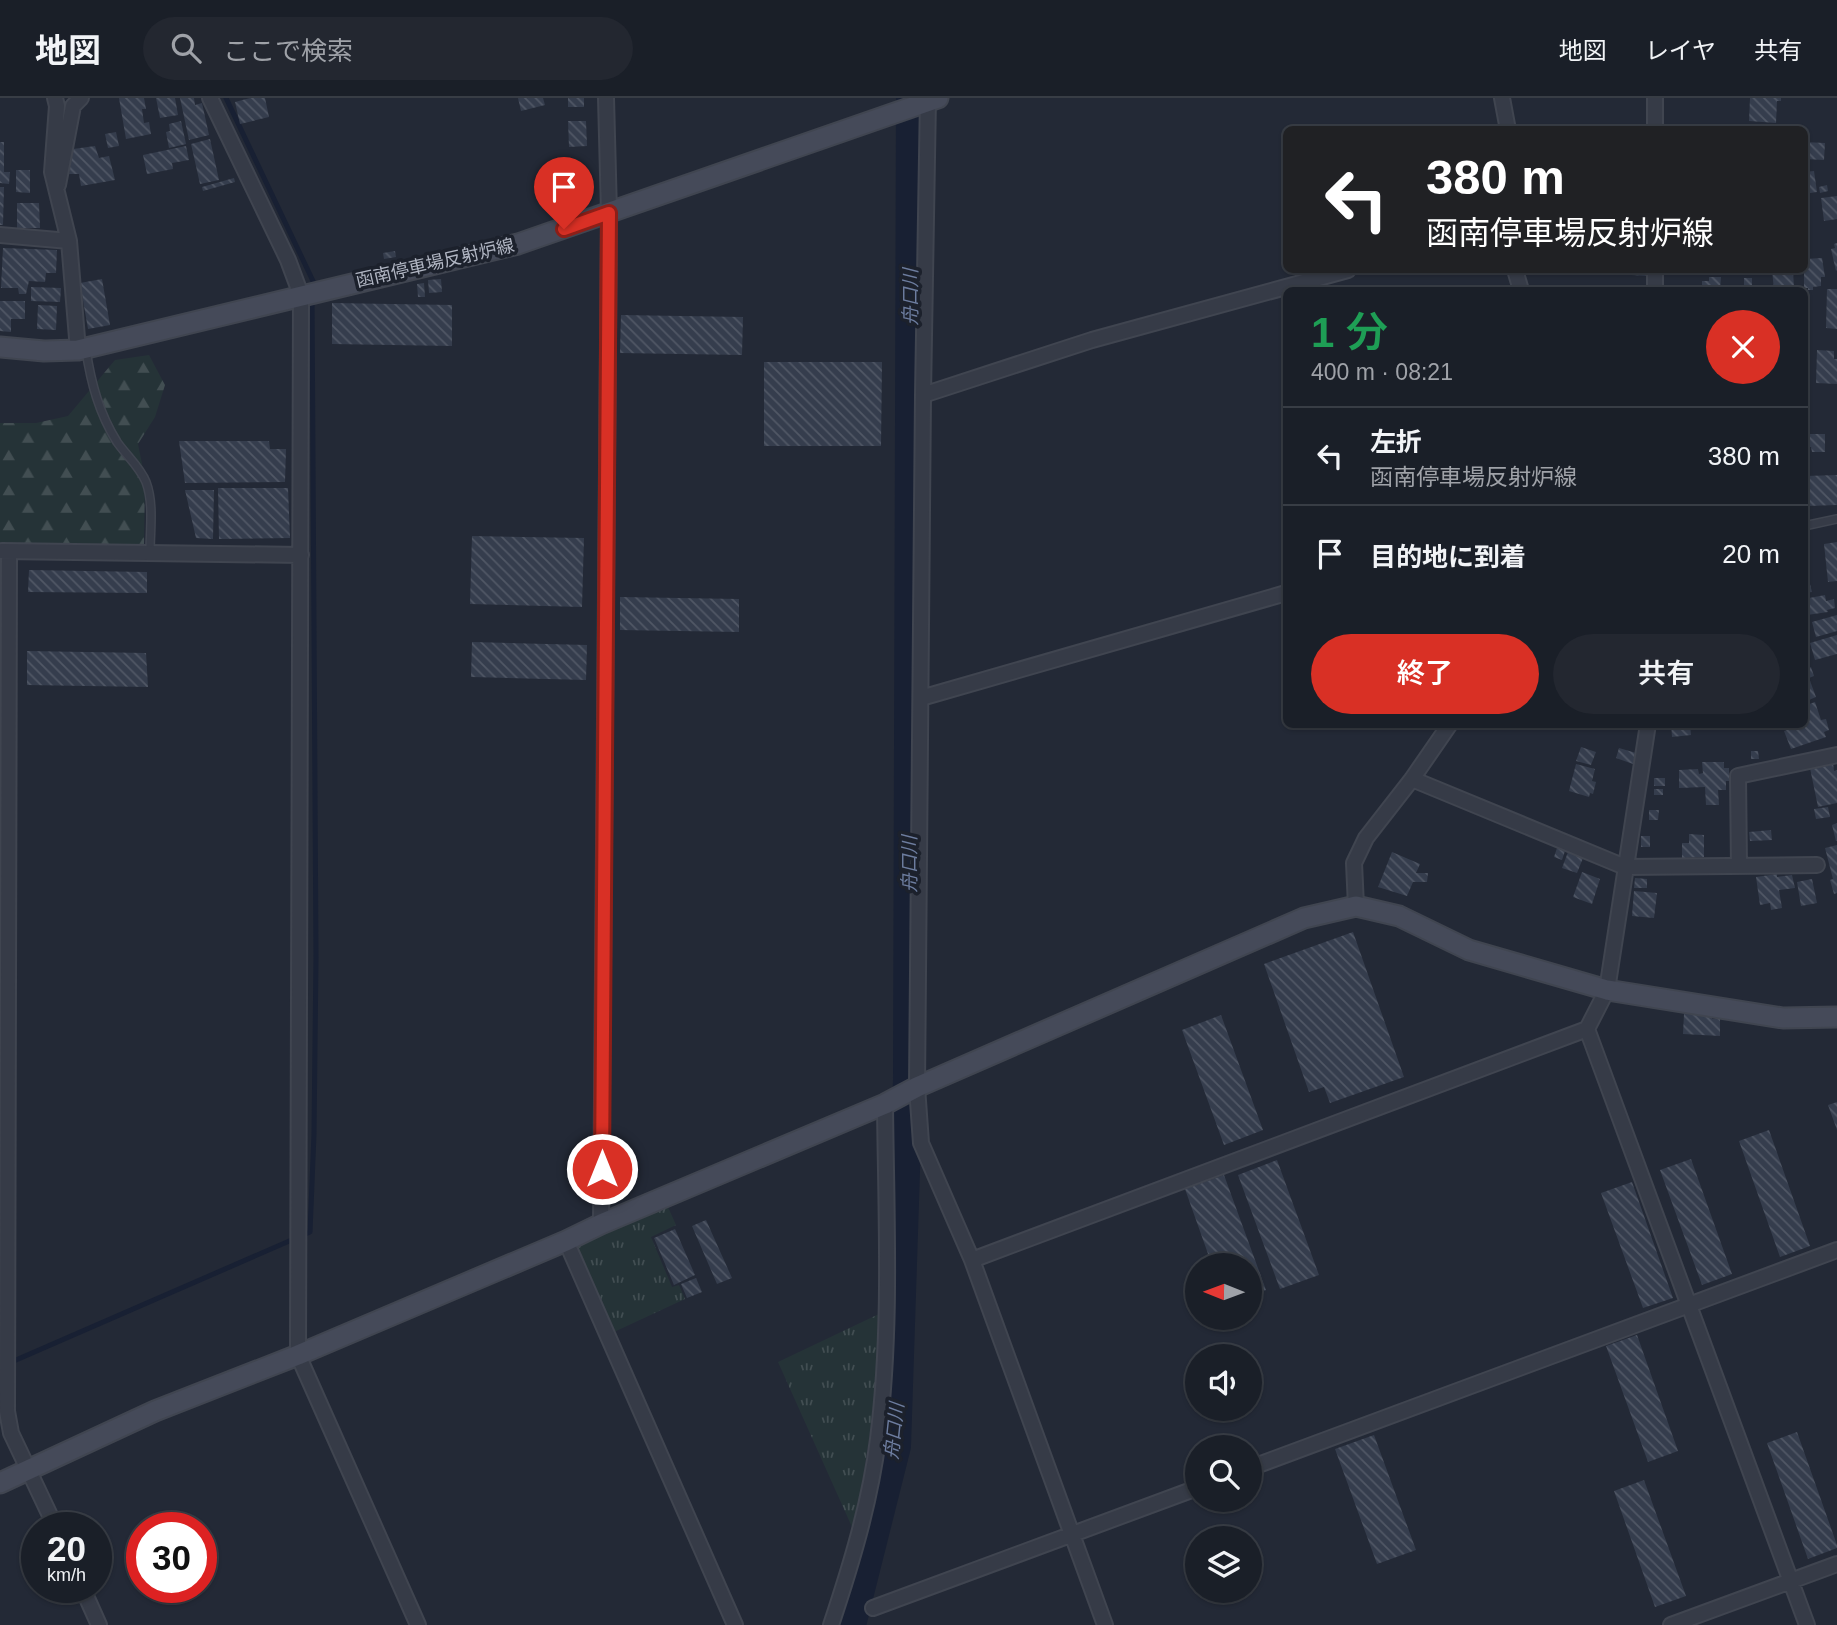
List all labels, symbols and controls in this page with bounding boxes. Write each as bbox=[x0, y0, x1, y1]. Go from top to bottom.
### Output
search box bbox=[143, 17, 633, 80]
icon: search bbox=[167, 29, 205, 67]
text: 地図 bbox=[35, 32, 101, 69]
text: ここで検索 bbox=[223, 36, 353, 66]
text: 地図 bbox=[1559, 37, 1607, 64]
text: レイヤ bbox=[1645, 37, 1716, 64]
text: 共有 bbox=[1754, 37, 1802, 64]
text: 380 m bbox=[1426, 150, 1565, 204]
icon: left bbox=[1311, 154, 1402, 245]
pin bbox=[534, 157, 594, 229]
icon: arrive bbox=[545, 168, 583, 206]
text: 函南停車場反射炉線 bbox=[1426, 215, 1714, 251]
street label: 函南停車場反射炉線 bbox=[354, 235, 516, 291]
water label: 舟口川 bbox=[900, 267, 921, 326]
text: 1 分 bbox=[1311, 309, 1388, 356]
button: close bbox=[1706, 310, 1780, 384]
text: 400 m · 08:21 bbox=[1311, 359, 1453, 385]
text: 左折 bbox=[1370, 427, 1422, 457]
icon: left bbox=[1311, 437, 1349, 475]
text: 380 m bbox=[1708, 441, 1780, 471]
text: 函南停車場反射炉線 bbox=[1370, 464, 1577, 490]
icon: arrive bbox=[1311, 535, 1349, 573]
text: 20 m bbox=[1722, 539, 1780, 569]
text: 目的地に到着 bbox=[1370, 542, 1526, 572]
button: 終了 bbox=[1311, 634, 1539, 714]
button: 共有 bbox=[1553, 634, 1780, 714]
water label: 舟口川 bbox=[899, 834, 920, 893]
position arrow bbox=[565, 1132, 639, 1206]
north arrow bbox=[1185, 1253, 1262, 1330]
map controls bbox=[1185, 1253, 1262, 1603]
button: sound bbox=[1185, 1344, 1262, 1421]
water label: 舟口川 bbox=[881, 1400, 908, 1460]
button: search bbox=[1185, 1435, 1262, 1512]
speed limit sign: 30 bbox=[126, 1512, 217, 1603]
button: layers bbox=[1185, 1526, 1262, 1603]
text: 20 bbox=[47, 1529, 86, 1568]
text: km/h bbox=[47, 1565, 86, 1585]

